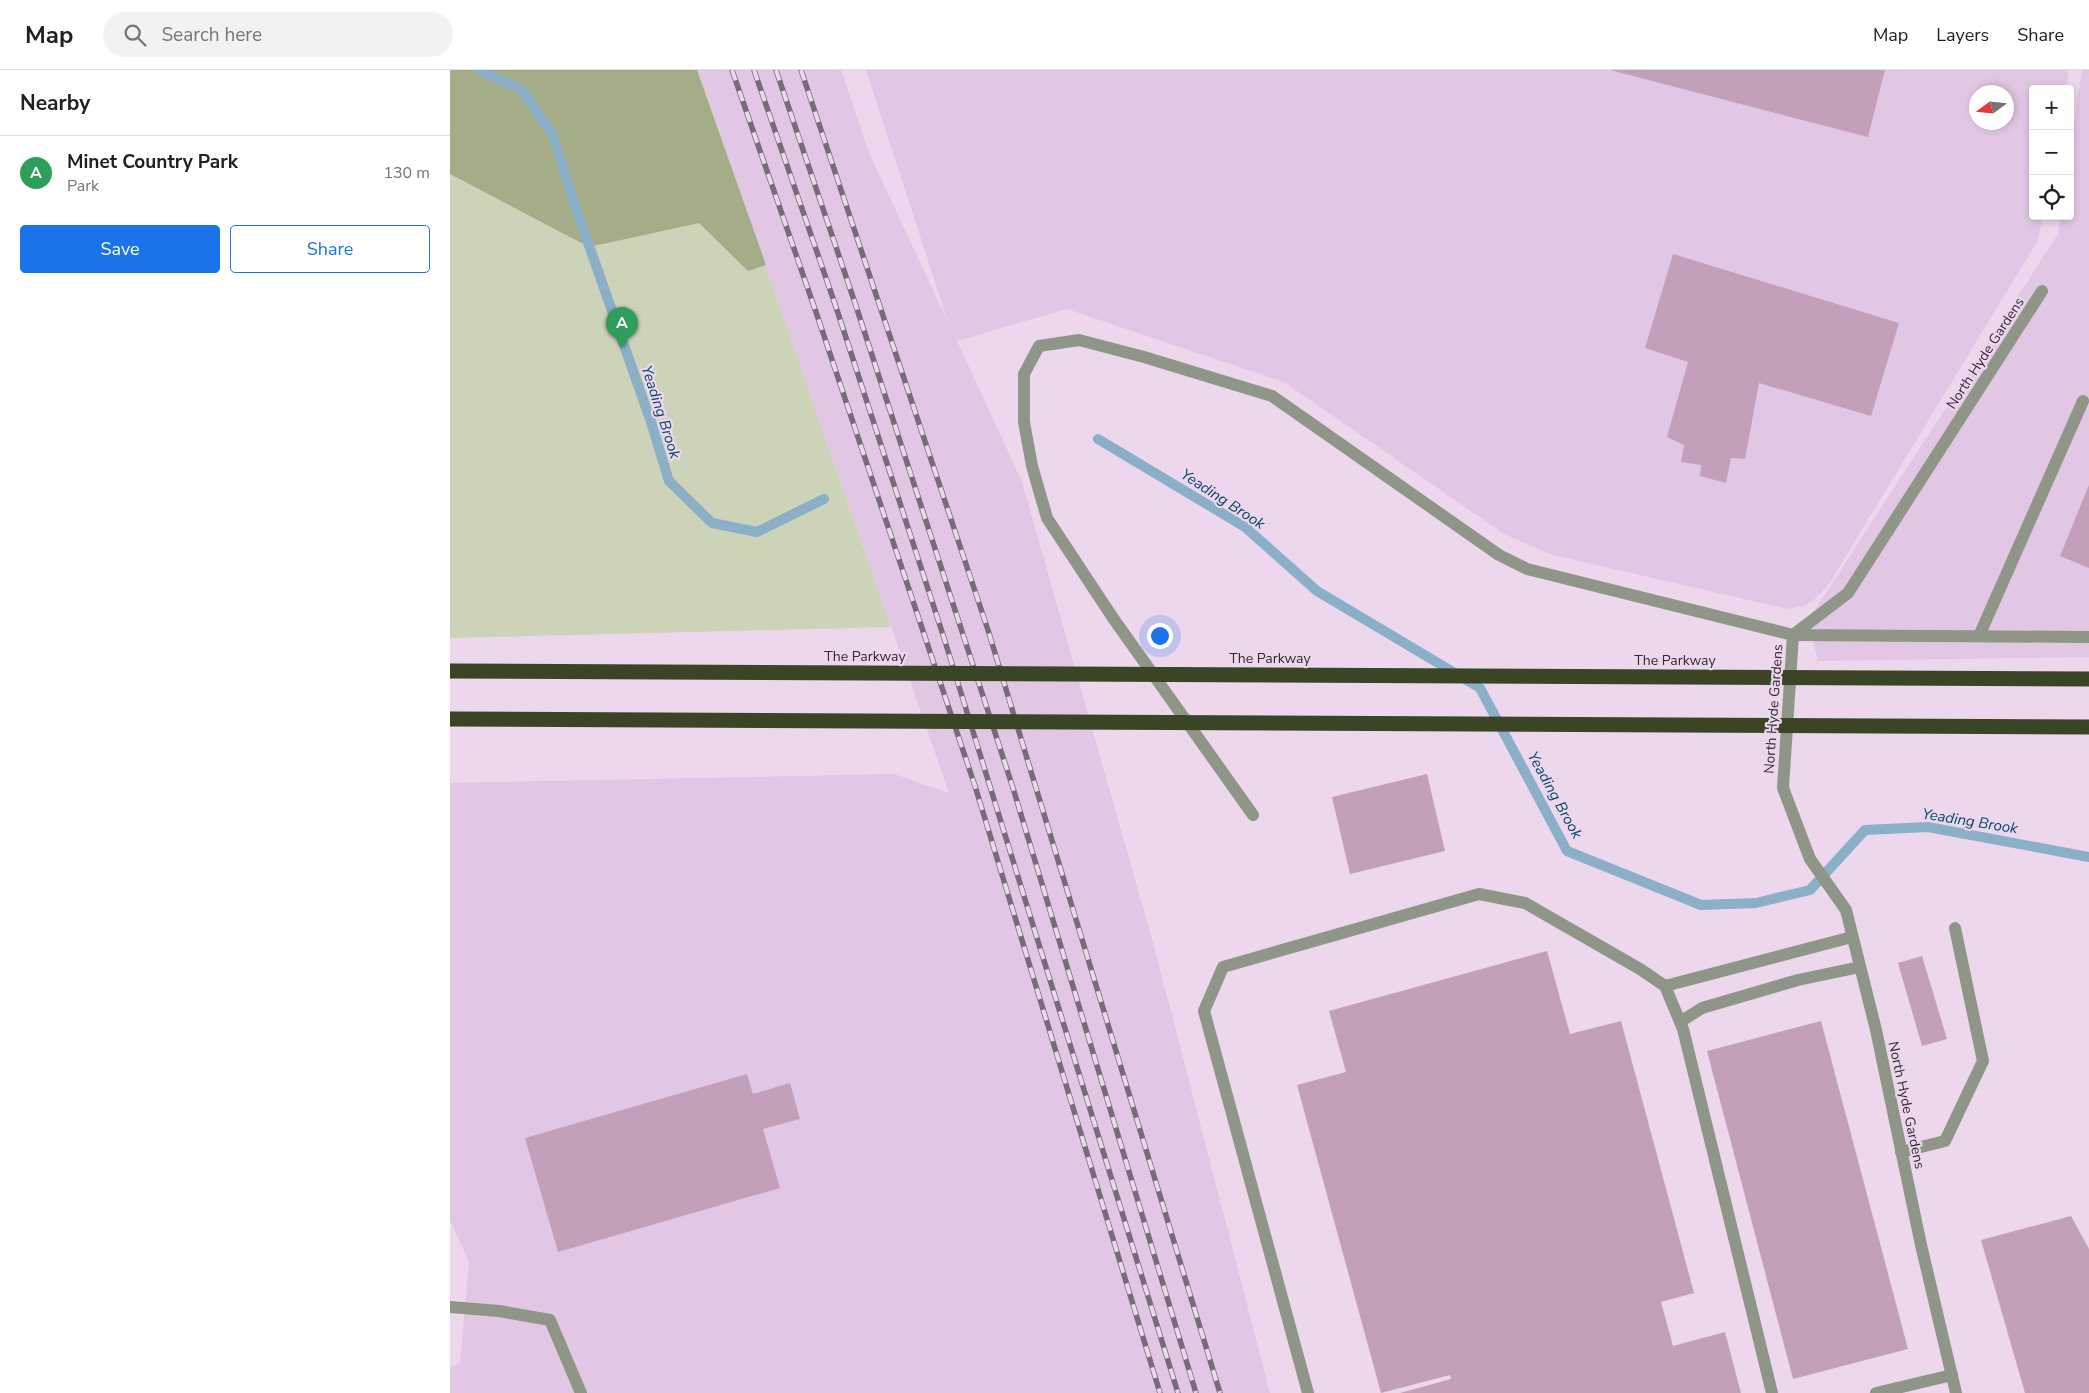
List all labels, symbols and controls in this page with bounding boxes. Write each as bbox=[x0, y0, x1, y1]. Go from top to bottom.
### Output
search box bbox=[103, 12, 453, 57]
text: Map bbox=[25, 19, 73, 51]
icon: search bbox=[121, 21, 149, 49]
text: Search here bbox=[161, 22, 262, 48]
text: Map bbox=[1873, 23, 1908, 47]
text: Layers bbox=[1936, 23, 1989, 47]
text: Share bbox=[2017, 23, 2064, 47]
north arrow bbox=[1969, 85, 2014, 130]
map controls bbox=[2029, 85, 2074, 220]
button: + bbox=[2029, 85, 2074, 130]
text: Nearby bbox=[20, 89, 90, 117]
button: − bbox=[2029, 130, 2074, 175]
text: Minet Country Park bbox=[67, 149, 238, 175]
text: A bbox=[30, 162, 42, 184]
text: 130 m bbox=[383, 162, 430, 184]
text: Park bbox=[67, 175, 99, 197]
button: locate bbox=[2029, 175, 2074, 220]
button: Save bbox=[20, 225, 220, 273]
button: Share bbox=[230, 225, 430, 273]
street label: North Hyde Gardens bbox=[1942, 293, 2029, 413]
pin: A bbox=[606, 307, 638, 348]
water label: Yeading Brook bbox=[637, 363, 686, 462]
water label: Yeading Brook bbox=[1177, 464, 1269, 534]
your location bbox=[1147, 623, 1173, 649]
street label: North Hyde Gardens bbox=[1759, 643, 1788, 774]
street label: The Parkway bbox=[824, 647, 906, 666]
street label: The Parkway bbox=[1229, 649, 1311, 668]
street label: The Parkway bbox=[1634, 651, 1716, 670]
water label: Yeading Brook bbox=[1523, 748, 1587, 843]
water label: Yeading Brook bbox=[1921, 804, 2020, 839]
street label: North Hyde Gardens bbox=[1884, 1040, 1929, 1171]

